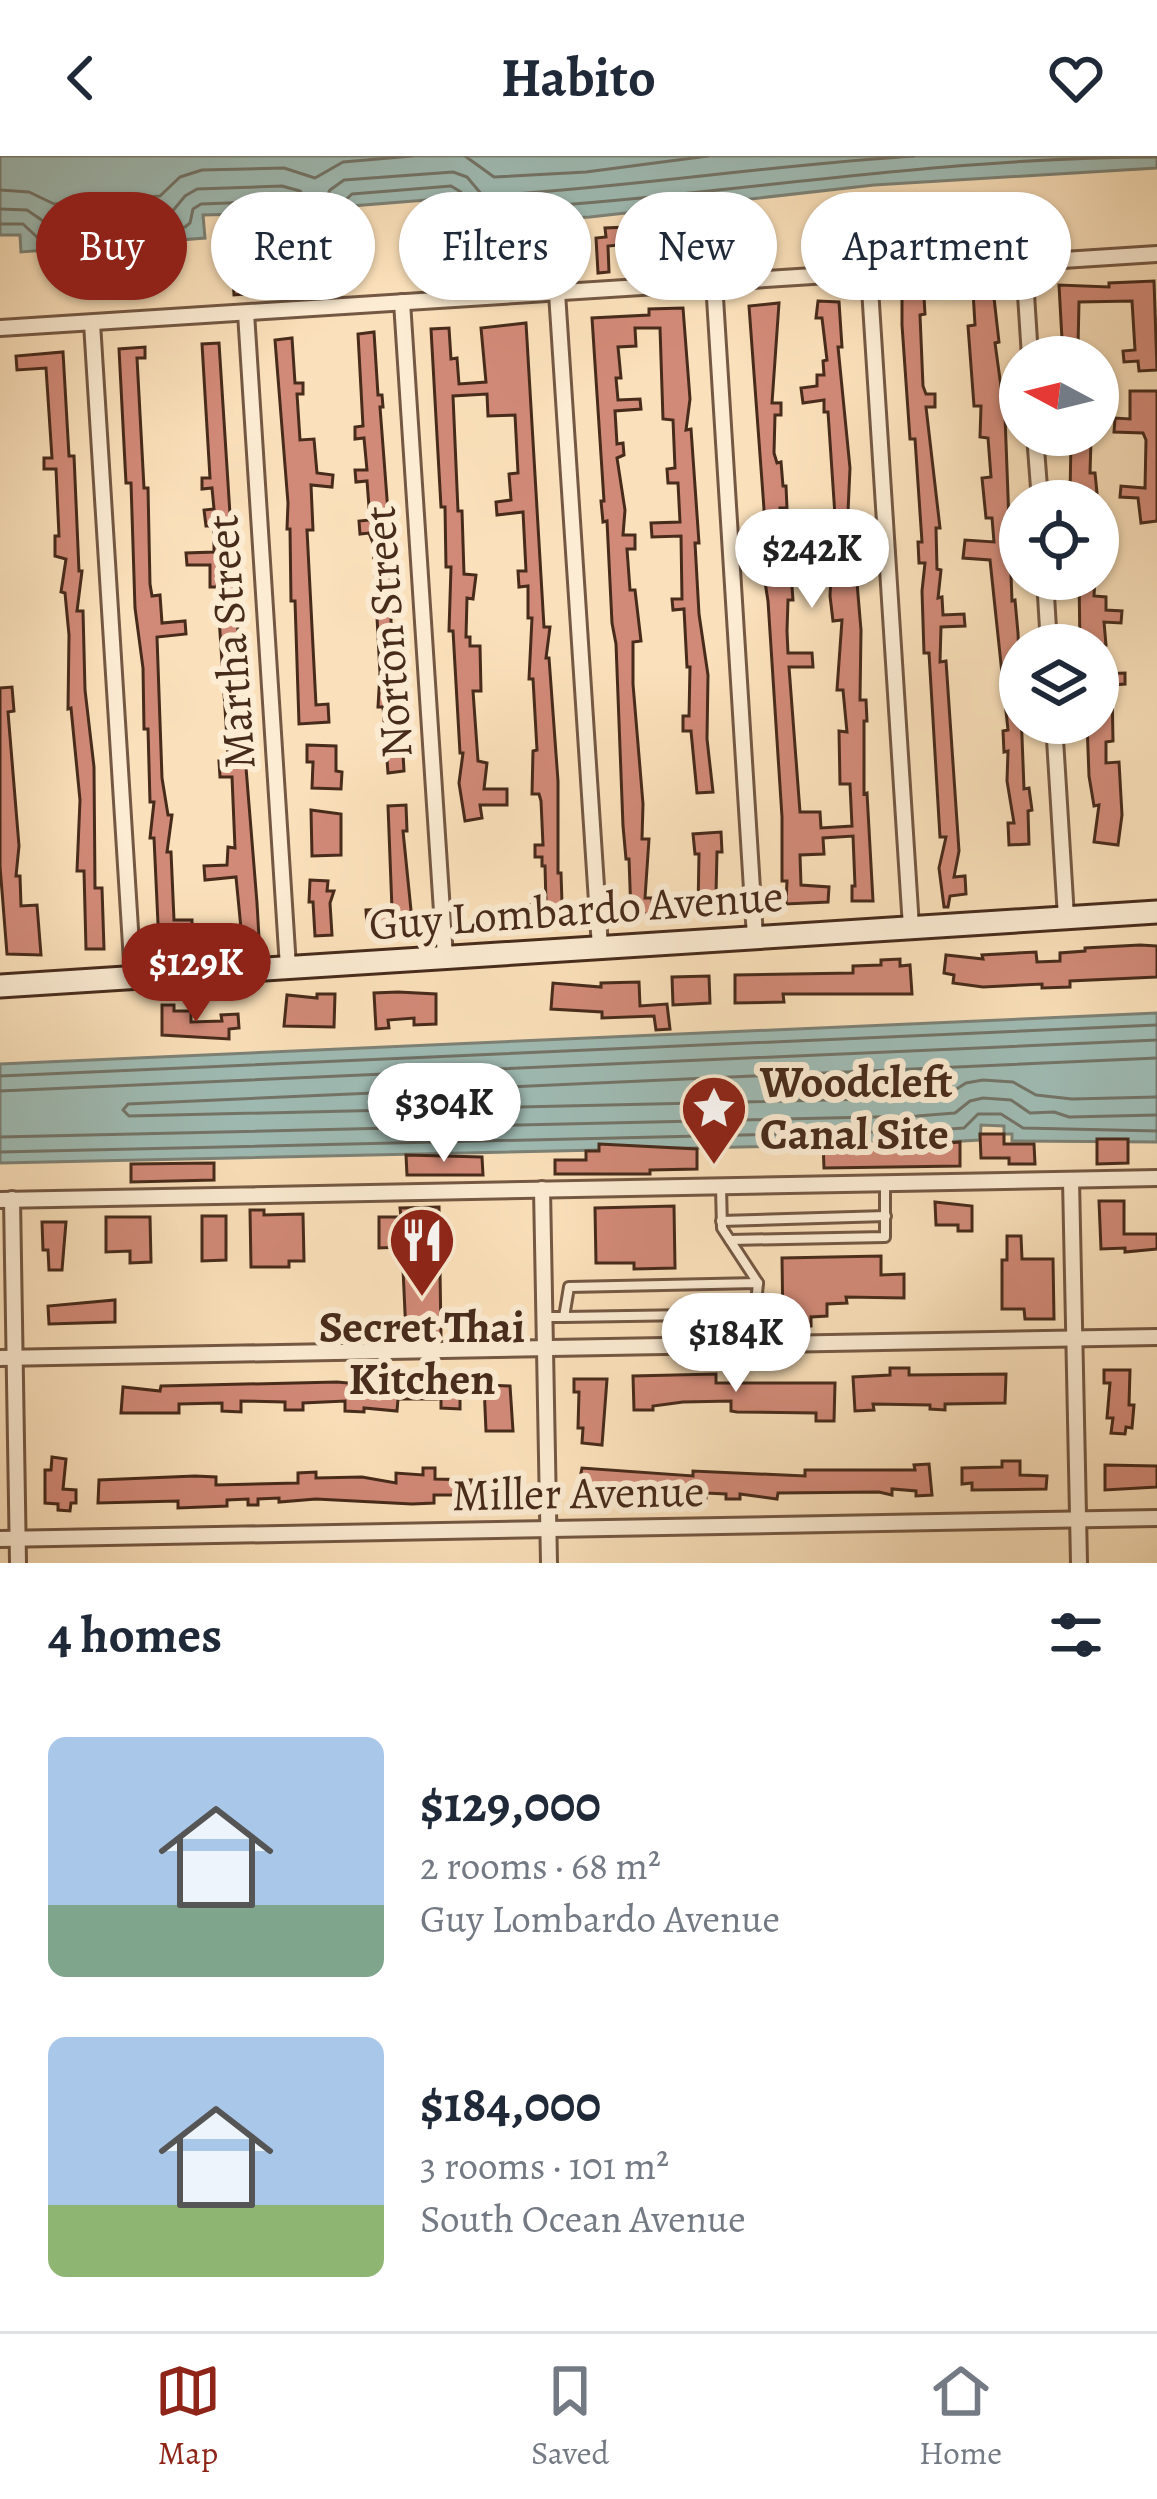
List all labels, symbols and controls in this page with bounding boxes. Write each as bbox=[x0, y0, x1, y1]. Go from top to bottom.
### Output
text: Habito bbox=[501, 41, 656, 115]
icon: back bbox=[48, 45, 114, 111]
icon: heart bbox=[1043, 45, 1109, 111]
chip: Buy bbox=[36, 192, 187, 300]
chip: Rent bbox=[211, 192, 375, 300]
chip: Filters bbox=[399, 192, 591, 300]
chip: New bbox=[615, 192, 777, 300]
chip: Apartment bbox=[801, 192, 1071, 300]
north arrow bbox=[999, 336, 1119, 456]
map controls bbox=[999, 336, 1119, 744]
button: locate bbox=[999, 480, 1119, 600]
street label: Norton Street bbox=[348, 504, 428, 760]
pin: $242K bbox=[728, 509, 896, 611]
street label: Martha Street bbox=[191, 512, 271, 771]
text: $242K bbox=[762, 521, 862, 574]
button: layers bbox=[999, 624, 1119, 744]
street label: Guy Lombardo Avenue bbox=[367, 865, 785, 955]
pin: $129K bbox=[112, 923, 280, 1025]
text: $129K bbox=[149, 935, 243, 988]
place label: Woodcleft Canal Site bbox=[759, 1051, 953, 1165]
pin: $304K bbox=[360, 1063, 528, 1165]
place icon: Woodcleft Canal Site bbox=[679, 1073, 749, 1167]
text: $304K bbox=[395, 1075, 493, 1128]
restaurant icon: Secret Thai Kitchen bbox=[387, 1205, 457, 1299]
pin: $184K bbox=[652, 1293, 820, 1395]
place label: Secret Thai Kitchen bbox=[319, 1296, 525, 1410]
text: $184K bbox=[689, 1305, 783, 1358]
street label: Miller Avenue bbox=[451, 1460, 705, 1526]
text: 4 homes bbox=[48, 1600, 222, 1670]
icon: filters bbox=[1043, 1602, 1109, 1668]
text: $129,000 bbox=[420, 1769, 601, 1839]
icon: home bbox=[144, 1785, 288, 1929]
text: 2 rooms · 68 m² bbox=[420, 1839, 661, 1892]
text: Guy Lombardo Avenue bbox=[420, 1892, 780, 1945]
text: $184,000 bbox=[420, 2069, 601, 2139]
icon: home bbox=[144, 2085, 288, 2229]
text: 3 rooms · 101 m² bbox=[420, 2139, 669, 2192]
text: South Ocean Avenue bbox=[420, 2192, 746, 2245]
tab: Map bbox=[155, 2358, 221, 2475]
tab: Saved bbox=[531, 2358, 609, 2475]
tab: Home bbox=[919, 2358, 1002, 2475]

